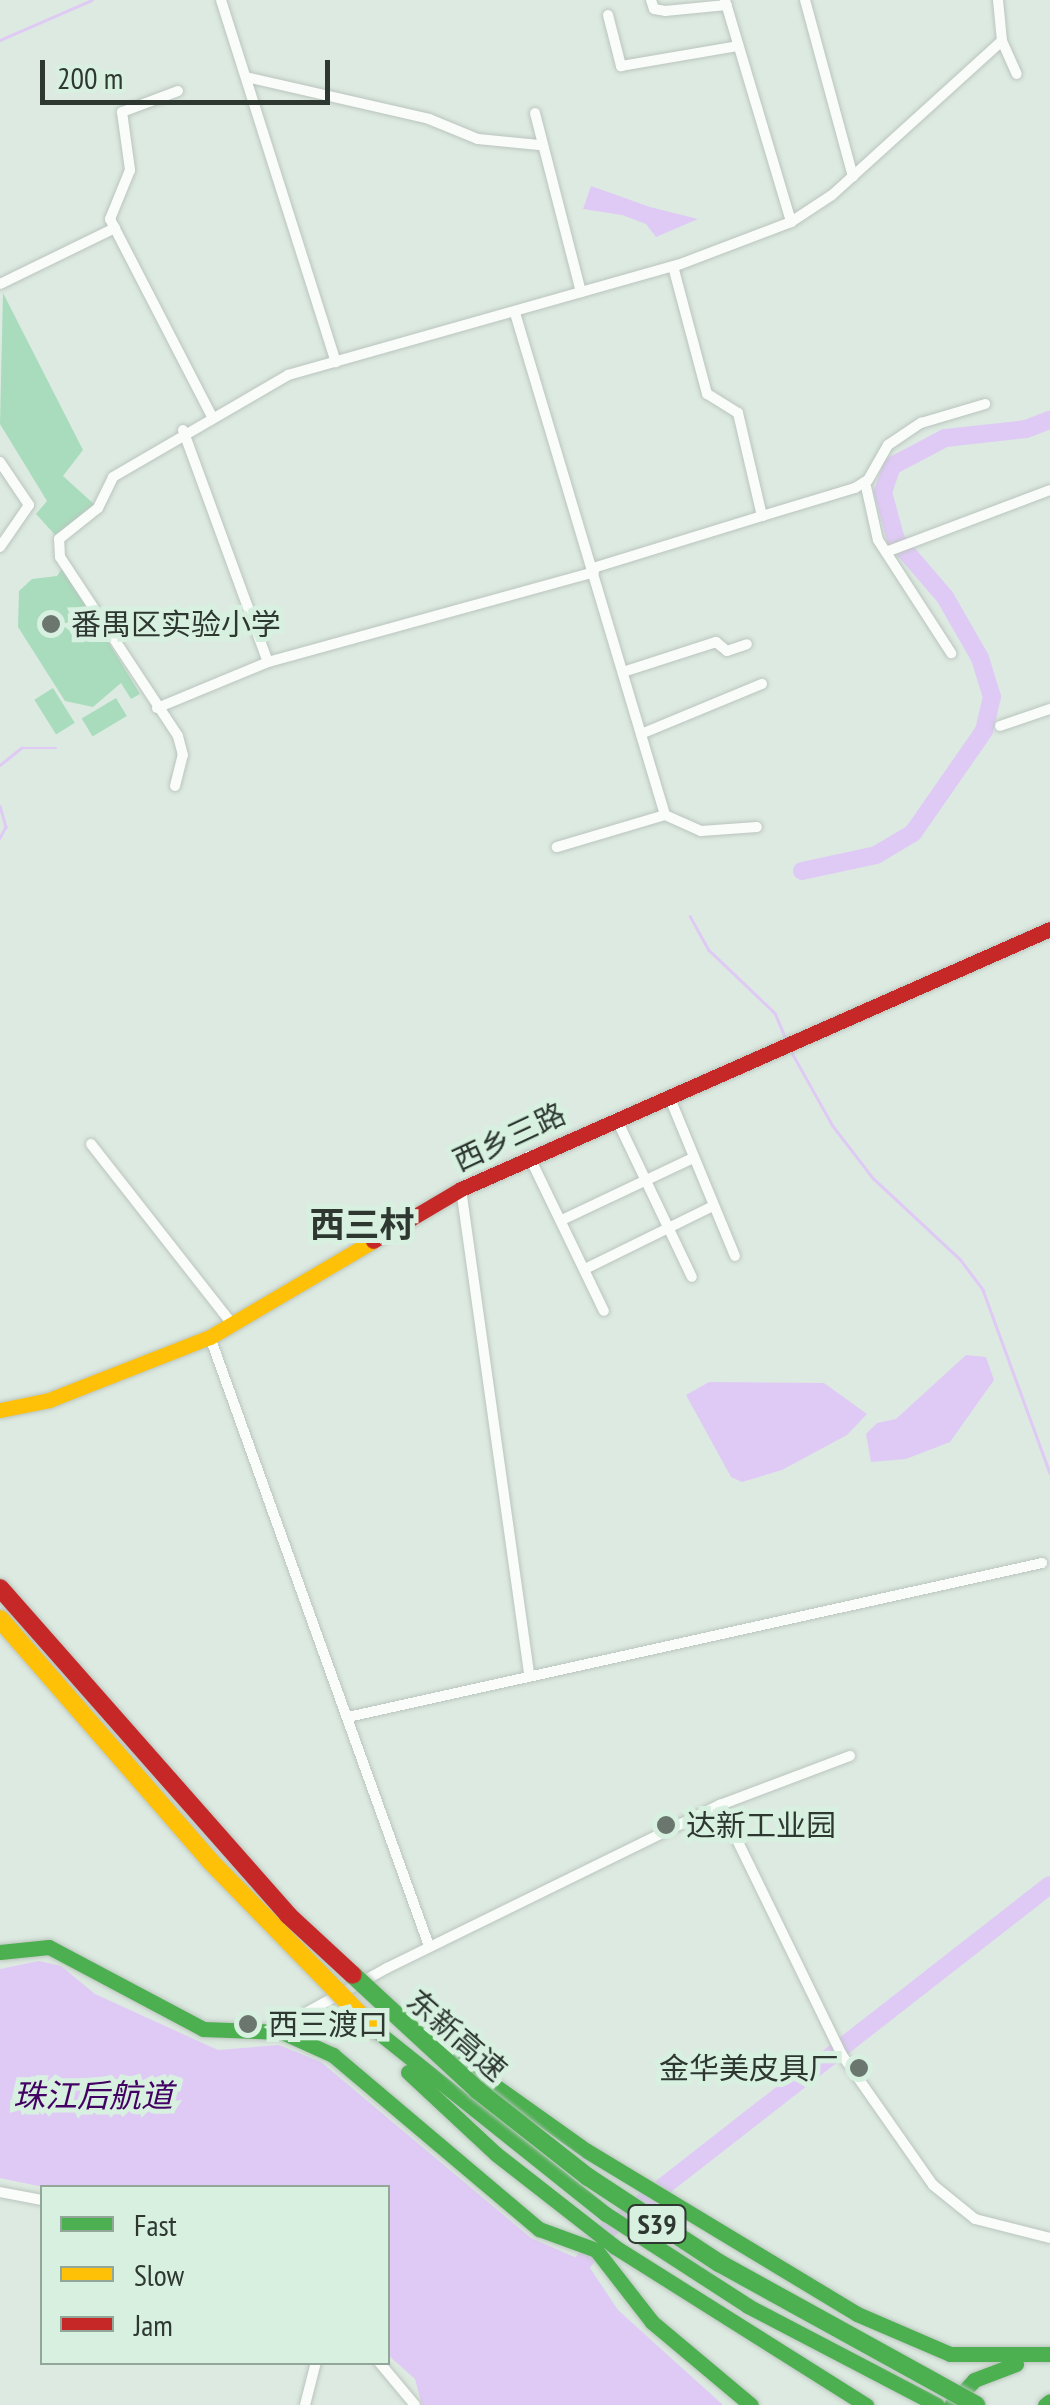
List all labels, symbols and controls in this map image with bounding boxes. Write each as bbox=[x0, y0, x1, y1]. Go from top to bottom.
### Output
scale bar bbox=[45, 40, 335, 102]
text: 200 m bbox=[57, 58, 123, 97]
place label: 番禺区实验小学 bbox=[71, 606, 281, 642]
marker: 番禺区实验小学 bbox=[40, 613, 62, 635]
street label: 西乡三路 bbox=[447, 1095, 571, 1179]
district label: 西三村 bbox=[310, 1203, 414, 1245]
place label: 达新工业园 bbox=[686, 1807, 836, 1843]
marker: 达新工业园 bbox=[655, 1814, 677, 1836]
street label: 东新高速 bbox=[400, 1982, 514, 2088]
place label: 西三渡口 bbox=[268, 2006, 388, 2042]
marker: 西三渡口 bbox=[237, 2013, 259, 2035]
place label: 金华美皮具厂 bbox=[659, 2050, 839, 2086]
marker: 金华美皮具厂 bbox=[848, 2057, 870, 2079]
water label: 珠江后航道 bbox=[13, 2076, 173, 2114]
legend bbox=[40, 2185, 390, 2365]
road number: S39 bbox=[627, 2201, 687, 2247]
text: Fast bbox=[134, 2205, 177, 2244]
text: Slow bbox=[134, 2255, 184, 2294]
text: Jam bbox=[134, 2305, 173, 2344]

